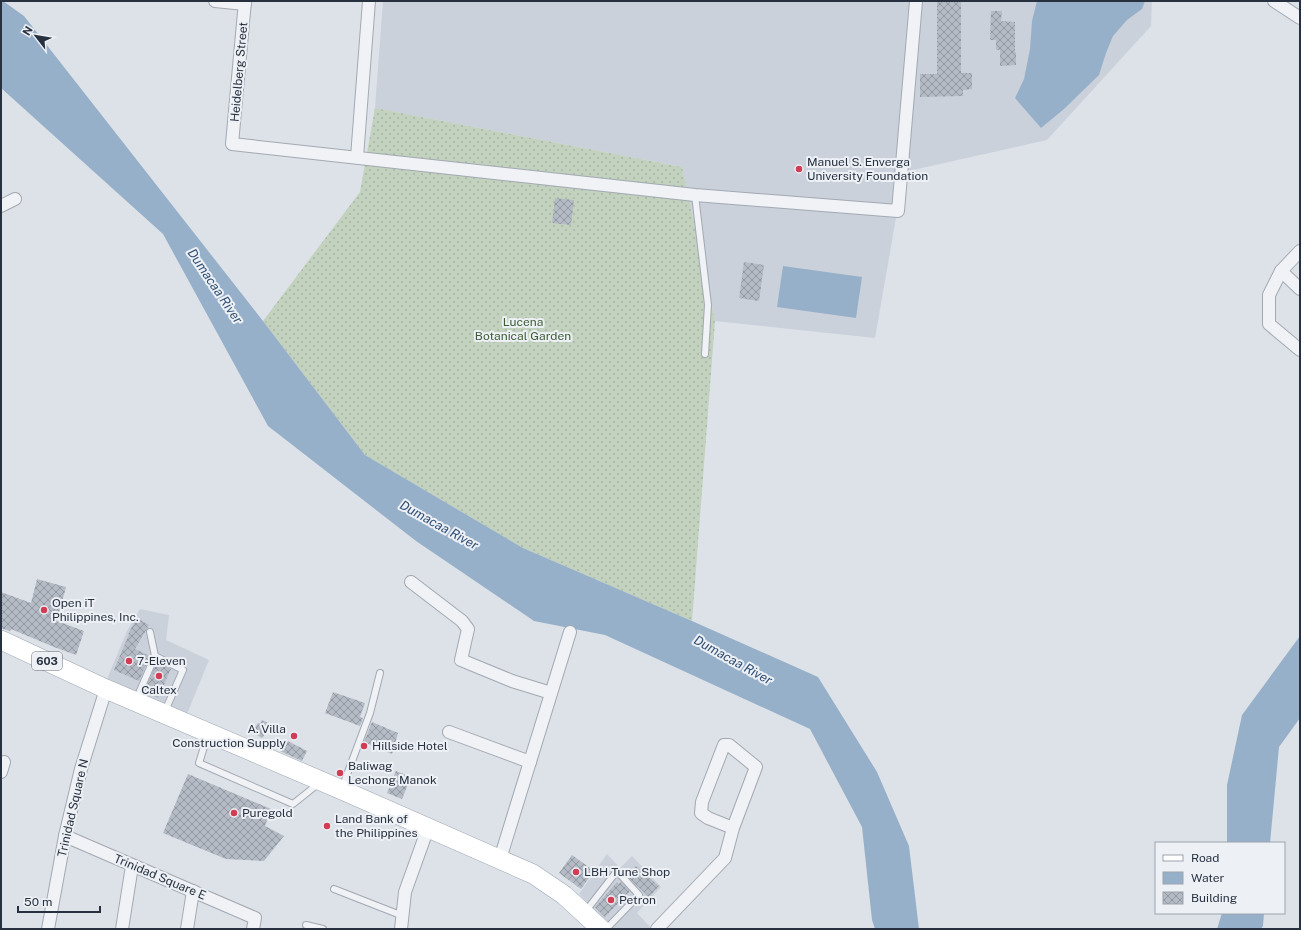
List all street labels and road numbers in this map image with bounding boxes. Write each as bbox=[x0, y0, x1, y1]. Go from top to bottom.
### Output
street label: Heidelberg Street bbox=[228, 21, 250, 123]
road number: 603 bbox=[32, 652, 62, 670]
street label: Trinidad Square N bbox=[55, 758, 91, 858]
street label: Trinidad Square E bbox=[112, 851, 208, 903]

